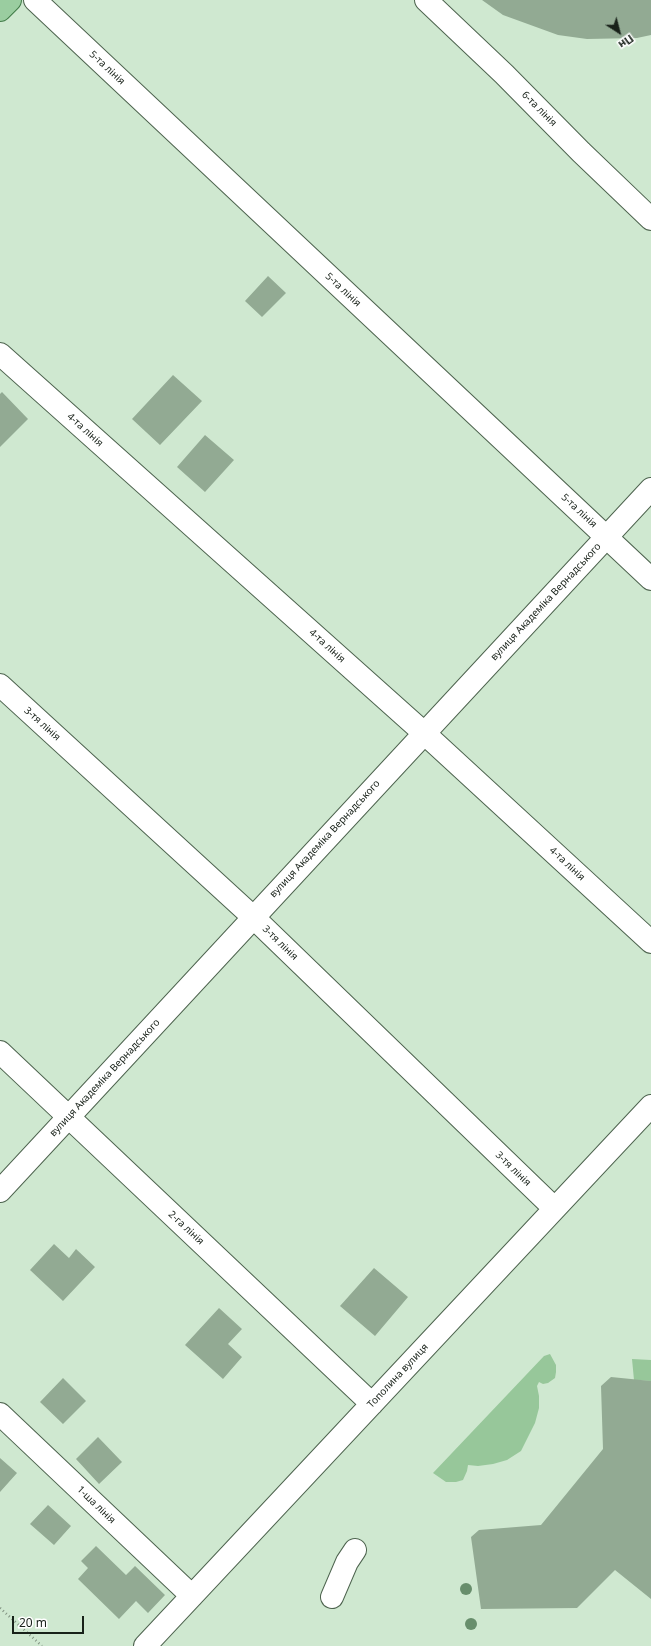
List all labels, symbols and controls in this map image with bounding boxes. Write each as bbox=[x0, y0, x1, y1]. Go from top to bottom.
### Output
north arrow bbox=[599, 12, 639, 52]
text: Пн bbox=[616, 31, 637, 53]
street label: 5-та лінія bbox=[87, 48, 127, 88]
street label: 6-та лінія bbox=[519, 89, 559, 129]
street label: 5-та лінія bbox=[323, 270, 363, 310]
street label: 4-та лінія bbox=[64, 411, 106, 449]
street label: 5-та лінія bbox=[559, 491, 599, 531]
street label: вулиця Академіка Вернадського bbox=[488, 541, 604, 663]
street label: 4-та лінія bbox=[306, 627, 348, 665]
street label: 3-тя лінія bbox=[21, 705, 63, 743]
street label: вулиця Академіка Вернадського bbox=[267, 778, 383, 900]
street label: 4-та лінія bbox=[547, 844, 587, 884]
street label: 3-тя лінія bbox=[260, 923, 300, 963]
street label: вулиця Академіка Вернадського bbox=[47, 1017, 163, 1139]
street label: 3-тя лінія bbox=[493, 1149, 533, 1189]
street label: 2-га лінія bbox=[166, 1208, 206, 1248]
street label: Тополина вулиця bbox=[365, 1341, 431, 1411]
street label: 1-ша лінія bbox=[74, 1484, 118, 1526]
scale bar bbox=[14, 1608, 86, 1634]
text: 20 m bbox=[19, 1614, 47, 1631]

